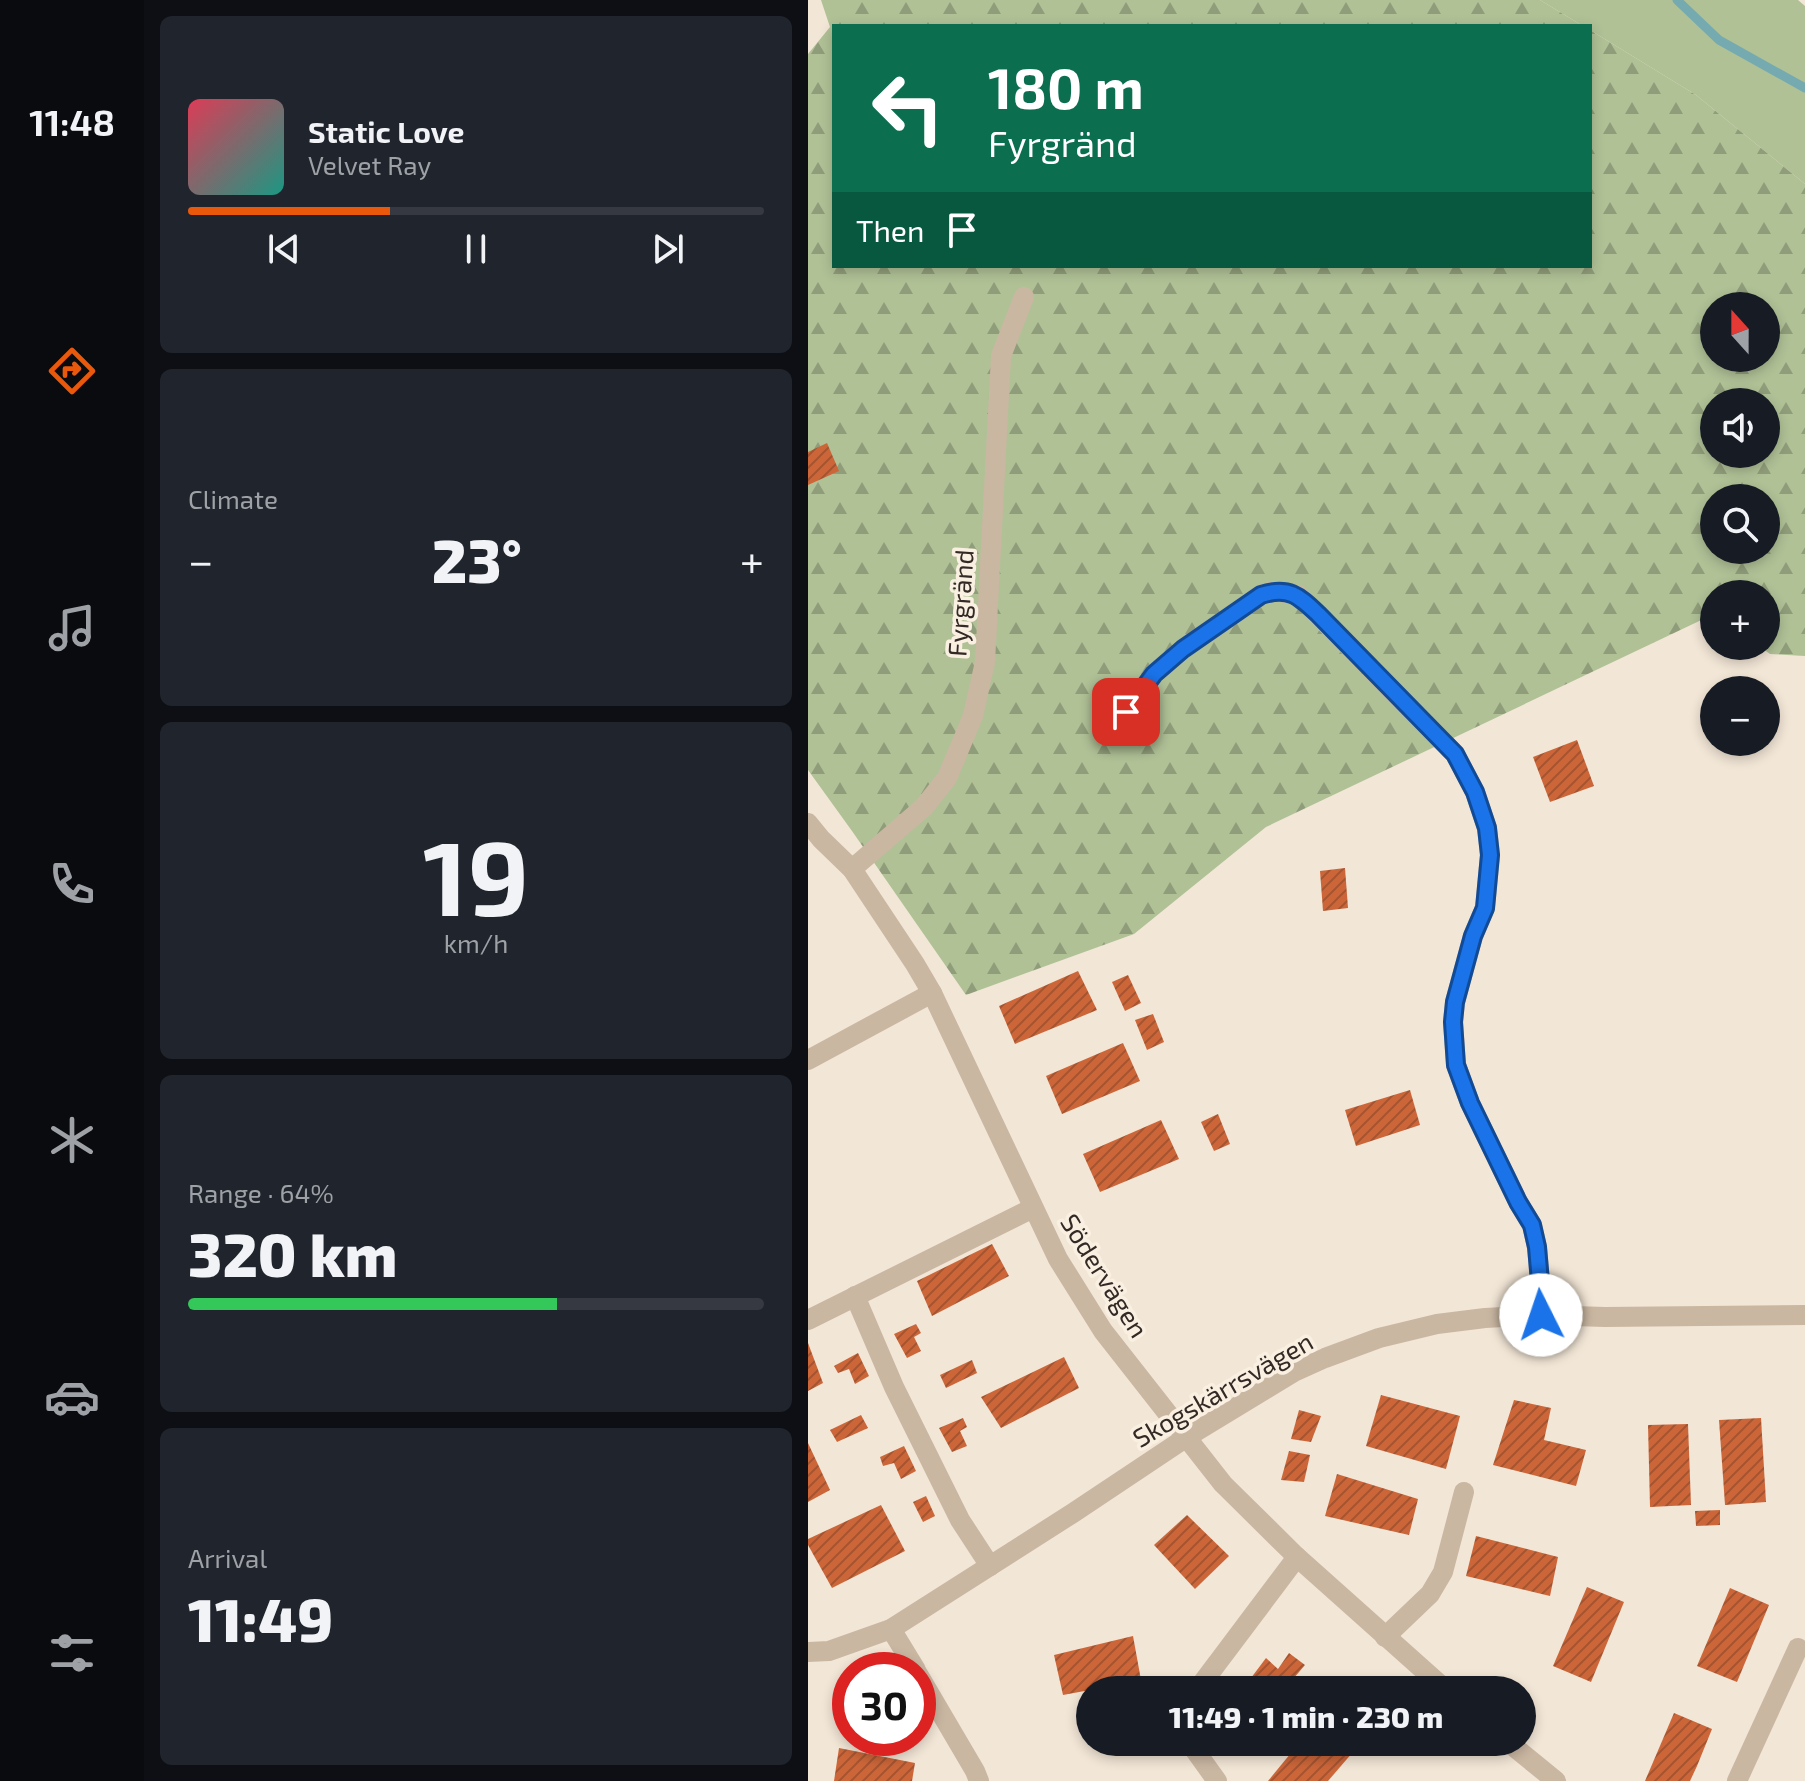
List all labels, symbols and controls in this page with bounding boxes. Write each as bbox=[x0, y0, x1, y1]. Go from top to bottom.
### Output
text: 180 m bbox=[988, 53, 1144, 120]
icon: left bbox=[856, 56, 960, 160]
text: 11:48 bbox=[29, 100, 115, 143]
text: Static Love bbox=[308, 113, 464, 149]
text: Fyrgränd bbox=[988, 121, 1137, 164]
text: Velvet Ray bbox=[308, 149, 431, 180]
icon: arrive bbox=[940, 208, 984, 252]
text: Then bbox=[856, 212, 924, 248]
icon: previous bbox=[262, 227, 306, 271]
icon: pause bbox=[454, 227, 498, 271]
icon: next bbox=[646, 227, 690, 271]
north arrow bbox=[1700, 292, 1780, 372]
map controls bbox=[1700, 292, 1780, 756]
icon: directions bbox=[44, 343, 100, 399]
button: sound bbox=[1700, 388, 1780, 468]
text: Climate bbox=[188, 483, 278, 514]
button: search bbox=[1700, 484, 1780, 564]
text: 23° bbox=[432, 523, 522, 595]
text: − bbox=[188, 533, 214, 586]
text: + bbox=[740, 533, 764, 586]
street label: Fyrgränd bbox=[940, 548, 979, 658]
button: + bbox=[1700, 580, 1780, 660]
icon: music bbox=[44, 600, 100, 656]
button: − bbox=[1700, 676, 1780, 756]
pin bbox=[1092, 678, 1160, 746]
icon: arrive bbox=[1104, 690, 1148, 734]
text: 19 bbox=[423, 812, 529, 937]
icon: phone bbox=[44, 856, 100, 912]
text: km/h bbox=[444, 927, 508, 958]
icon: climate bbox=[44, 1112, 100, 1168]
text: Range · 64% bbox=[188, 1177, 334, 1208]
street label: Södervägen bbox=[1055, 1208, 1156, 1343]
text: 320 km bbox=[188, 1217, 398, 1289]
position arrow bbox=[1499, 1273, 1583, 1357]
street label: Skogskärrsvägen bbox=[1127, 1325, 1318, 1453]
icon: car bbox=[44, 1369, 100, 1425]
text: Arrival bbox=[188, 1542, 267, 1573]
text: 11:49 bbox=[188, 1582, 333, 1654]
icon: filters bbox=[44, 1625, 100, 1681]
speed limit sign: 30 bbox=[832, 1652, 936, 1756]
text: 11:49 · 1 min · 230 m bbox=[1169, 1698, 1443, 1734]

